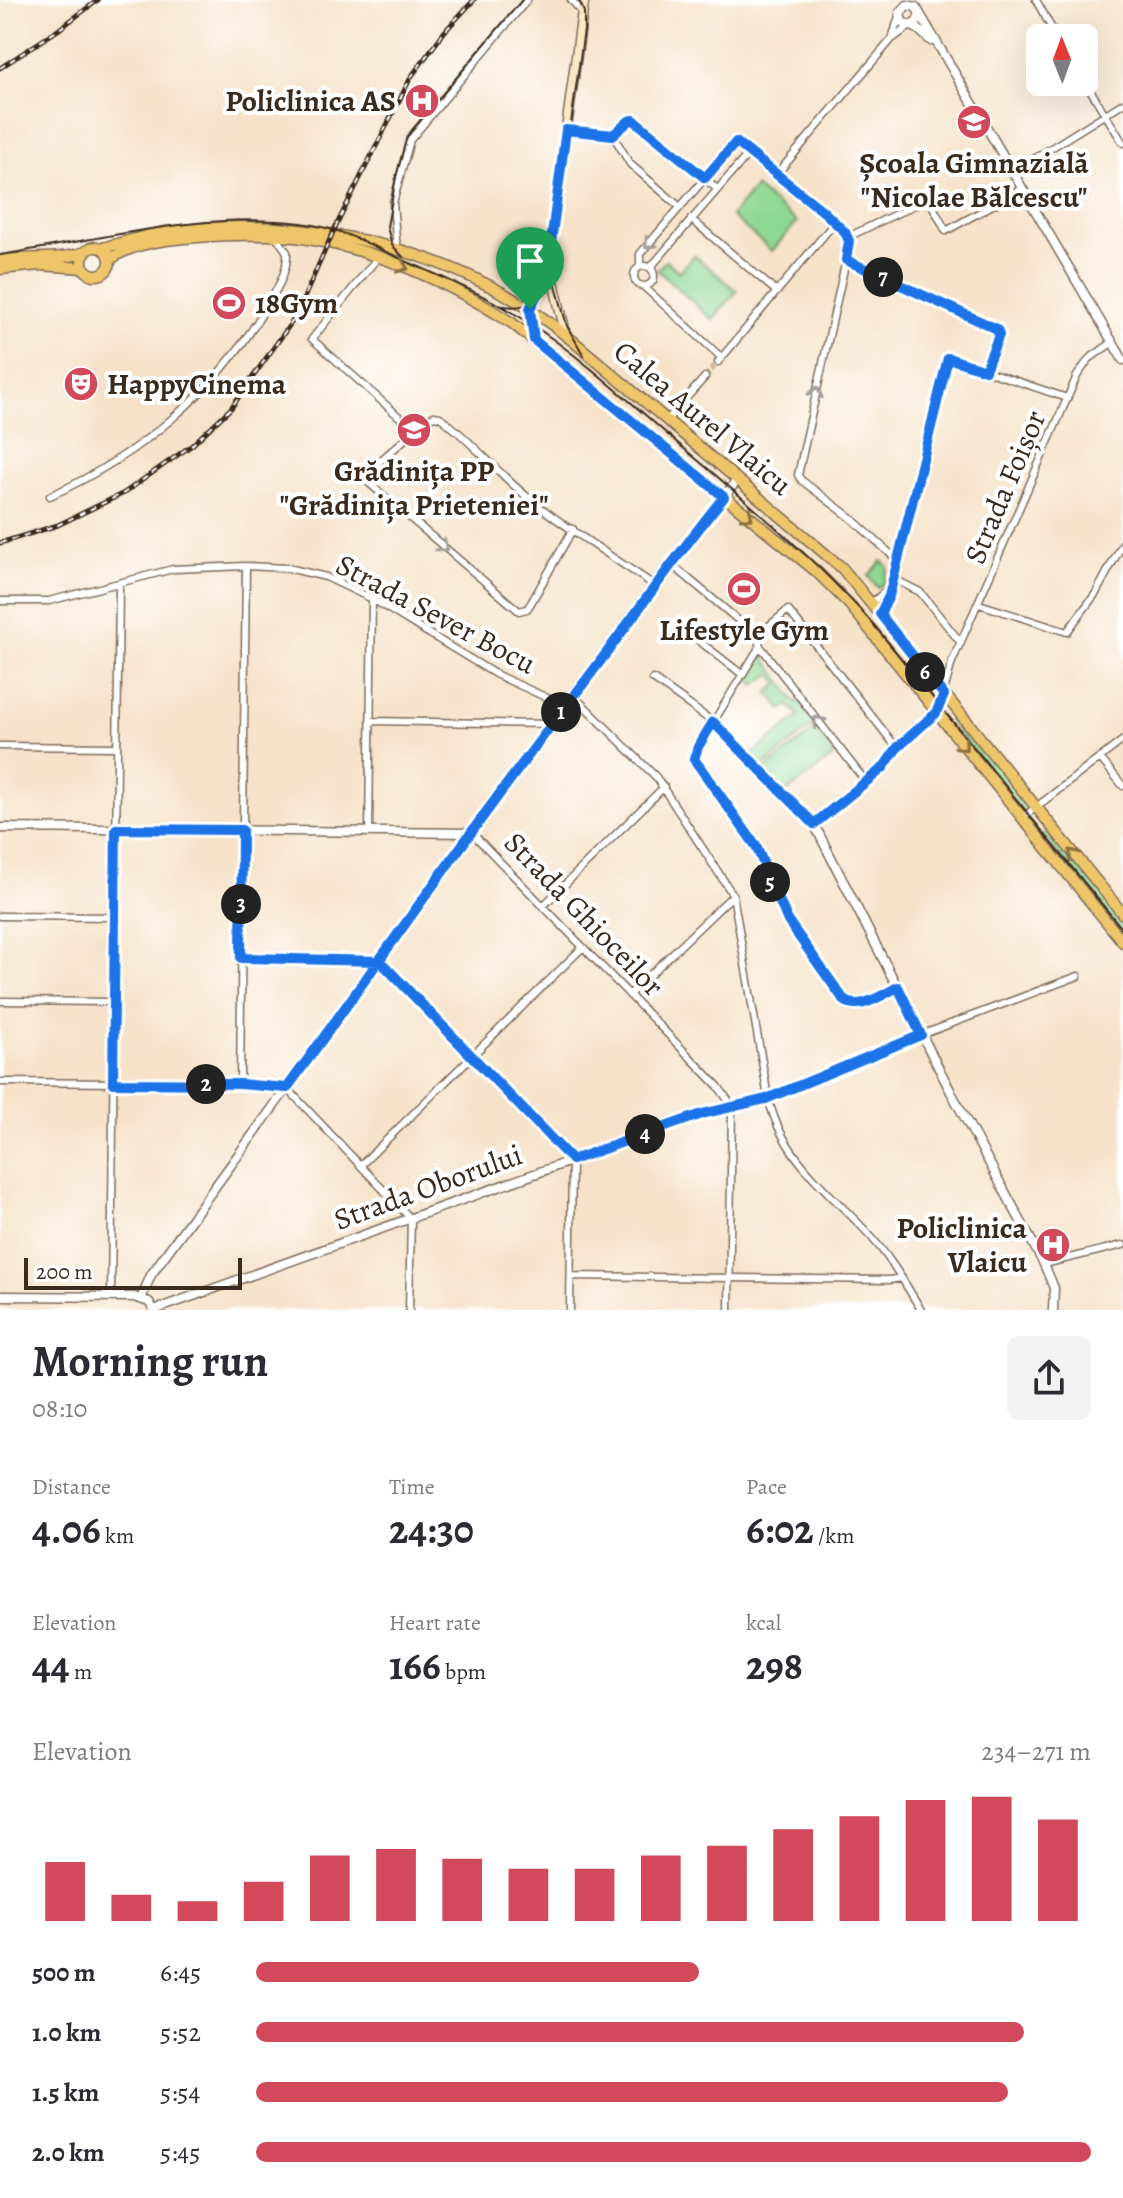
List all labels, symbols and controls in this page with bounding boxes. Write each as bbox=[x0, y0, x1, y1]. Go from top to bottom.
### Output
north arrow bbox=[1026, 24, 1098, 96]
map controls bbox=[1026, 24, 1098, 96]
place label: Policlinica AS bbox=[225, 81, 396, 121]
hospital icon: Policlinica AS bbox=[403, 82, 441, 120]
school or university icon: Școala Gimnazială "Nicolae Bălcescu" bbox=[955, 103, 993, 141]
place label: Școala Gimnazială "Nicolae Bălcescu" bbox=[859, 143, 1089, 217]
pin bbox=[496, 227, 564, 309]
one-way arrow bbox=[644, 234, 658, 249]
icon: arrive bbox=[508, 239, 552, 283]
pin: 7 bbox=[863, 257, 903, 297]
one-way arrow bbox=[395, 258, 409, 274]
text: 7 bbox=[878, 262, 888, 292]
place label: 18Gym bbox=[255, 283, 338, 323]
sports icon: 18Gym bbox=[210, 284, 248, 322]
street label: Calea Aurel Vlaicu bbox=[605, 332, 801, 505]
place label: HappyCinema bbox=[107, 364, 287, 404]
theatre icon: HappyCinema bbox=[62, 365, 100, 403]
one-way arrow bbox=[807, 385, 824, 399]
street label: Strada Foișor bbox=[955, 404, 1055, 570]
school or university icon: Grădinița PP "Grădinița Prieteniei" bbox=[395, 411, 433, 449]
place label: Grădinița PP "Grădinița Prieteniei" bbox=[279, 451, 549, 525]
one-way arrow bbox=[738, 507, 753, 521]
one-way arrow bbox=[433, 537, 448, 552]
street label: Strada Sever Bocu bbox=[329, 544, 544, 684]
sports icon: Lifestyle Gym bbox=[725, 570, 763, 608]
place label: Lifestyle Gym bbox=[659, 610, 829, 650]
pin: 6 bbox=[905, 652, 945, 692]
text: 6 bbox=[920, 657, 930, 687]
pin: 1 bbox=[541, 692, 581, 732]
text: 1 bbox=[557, 697, 565, 727]
one-way arrow bbox=[813, 716, 828, 730]
one-way arrow bbox=[953, 737, 968, 751]
street label: Strada Ghioceilor bbox=[495, 823, 673, 1005]
one-way arrow bbox=[1068, 849, 1083, 863]
pin: 5 bbox=[750, 862, 790, 902]
text: 5 bbox=[765, 867, 775, 897]
pin: 3 bbox=[221, 884, 261, 924]
text: 3 bbox=[236, 889, 246, 919]
pin: 2 bbox=[186, 1064, 226, 1104]
text: 2 bbox=[201, 1069, 211, 1099]
pin: 4 bbox=[625, 1114, 665, 1154]
text: 4 bbox=[640, 1119, 650, 1149]
street label: Strada Oborului bbox=[328, 1134, 528, 1240]
place label: Policlinica Vlaicu bbox=[896, 1208, 1028, 1282]
hospital icon: Policlinica Vlaicu bbox=[1034, 1226, 1072, 1264]
scale bar bbox=[24, 1254, 242, 1290]
text: 200 m bbox=[36, 1257, 93, 1287]
text: Morning run bbox=[32, 1331, 268, 1391]
button: share bbox=[1007, 1336, 1091, 1420]
text: 08:10 bbox=[32, 1391, 87, 1426]
text: Distance bbox=[32, 1472, 111, 1502]
text: Time bbox=[389, 1472, 435, 1502]
text: Pace bbox=[746, 1472, 787, 1502]
text: 4.06 bbox=[32, 1502, 101, 1557]
text: 24:30 bbox=[389, 1502, 474, 1557]
text: 6:02 bbox=[746, 1502, 814, 1557]
text: km bbox=[101, 1521, 134, 1551]
text: /km bbox=[814, 1521, 854, 1551]
text: Elevation bbox=[32, 1608, 116, 1638]
text: Heart rate bbox=[389, 1608, 481, 1638]
text: kcal bbox=[746, 1608, 781, 1638]
text: 44 bbox=[32, 1638, 70, 1693]
text: 166 bbox=[389, 1638, 441, 1693]
text: 298 bbox=[746, 1638, 803, 1693]
text: m bbox=[70, 1657, 92, 1687]
text: bpm bbox=[441, 1657, 486, 1687]
text: Elevation bbox=[32, 1734, 132, 1769]
text: 234–271 m bbox=[981, 1734, 1091, 1769]
text: 500 m bbox=[32, 1955, 96, 1990]
text: 6:45 bbox=[160, 1955, 201, 1990]
text: 1.0 km bbox=[32, 2015, 101, 2050]
text: 5:52 bbox=[160, 2015, 201, 2050]
text: 1.5 km bbox=[32, 2075, 99, 2110]
text: 5:54 bbox=[160, 2075, 200, 2110]
text: 2.0 km bbox=[32, 2135, 105, 2170]
text: 5:45 bbox=[160, 2135, 200, 2170]

